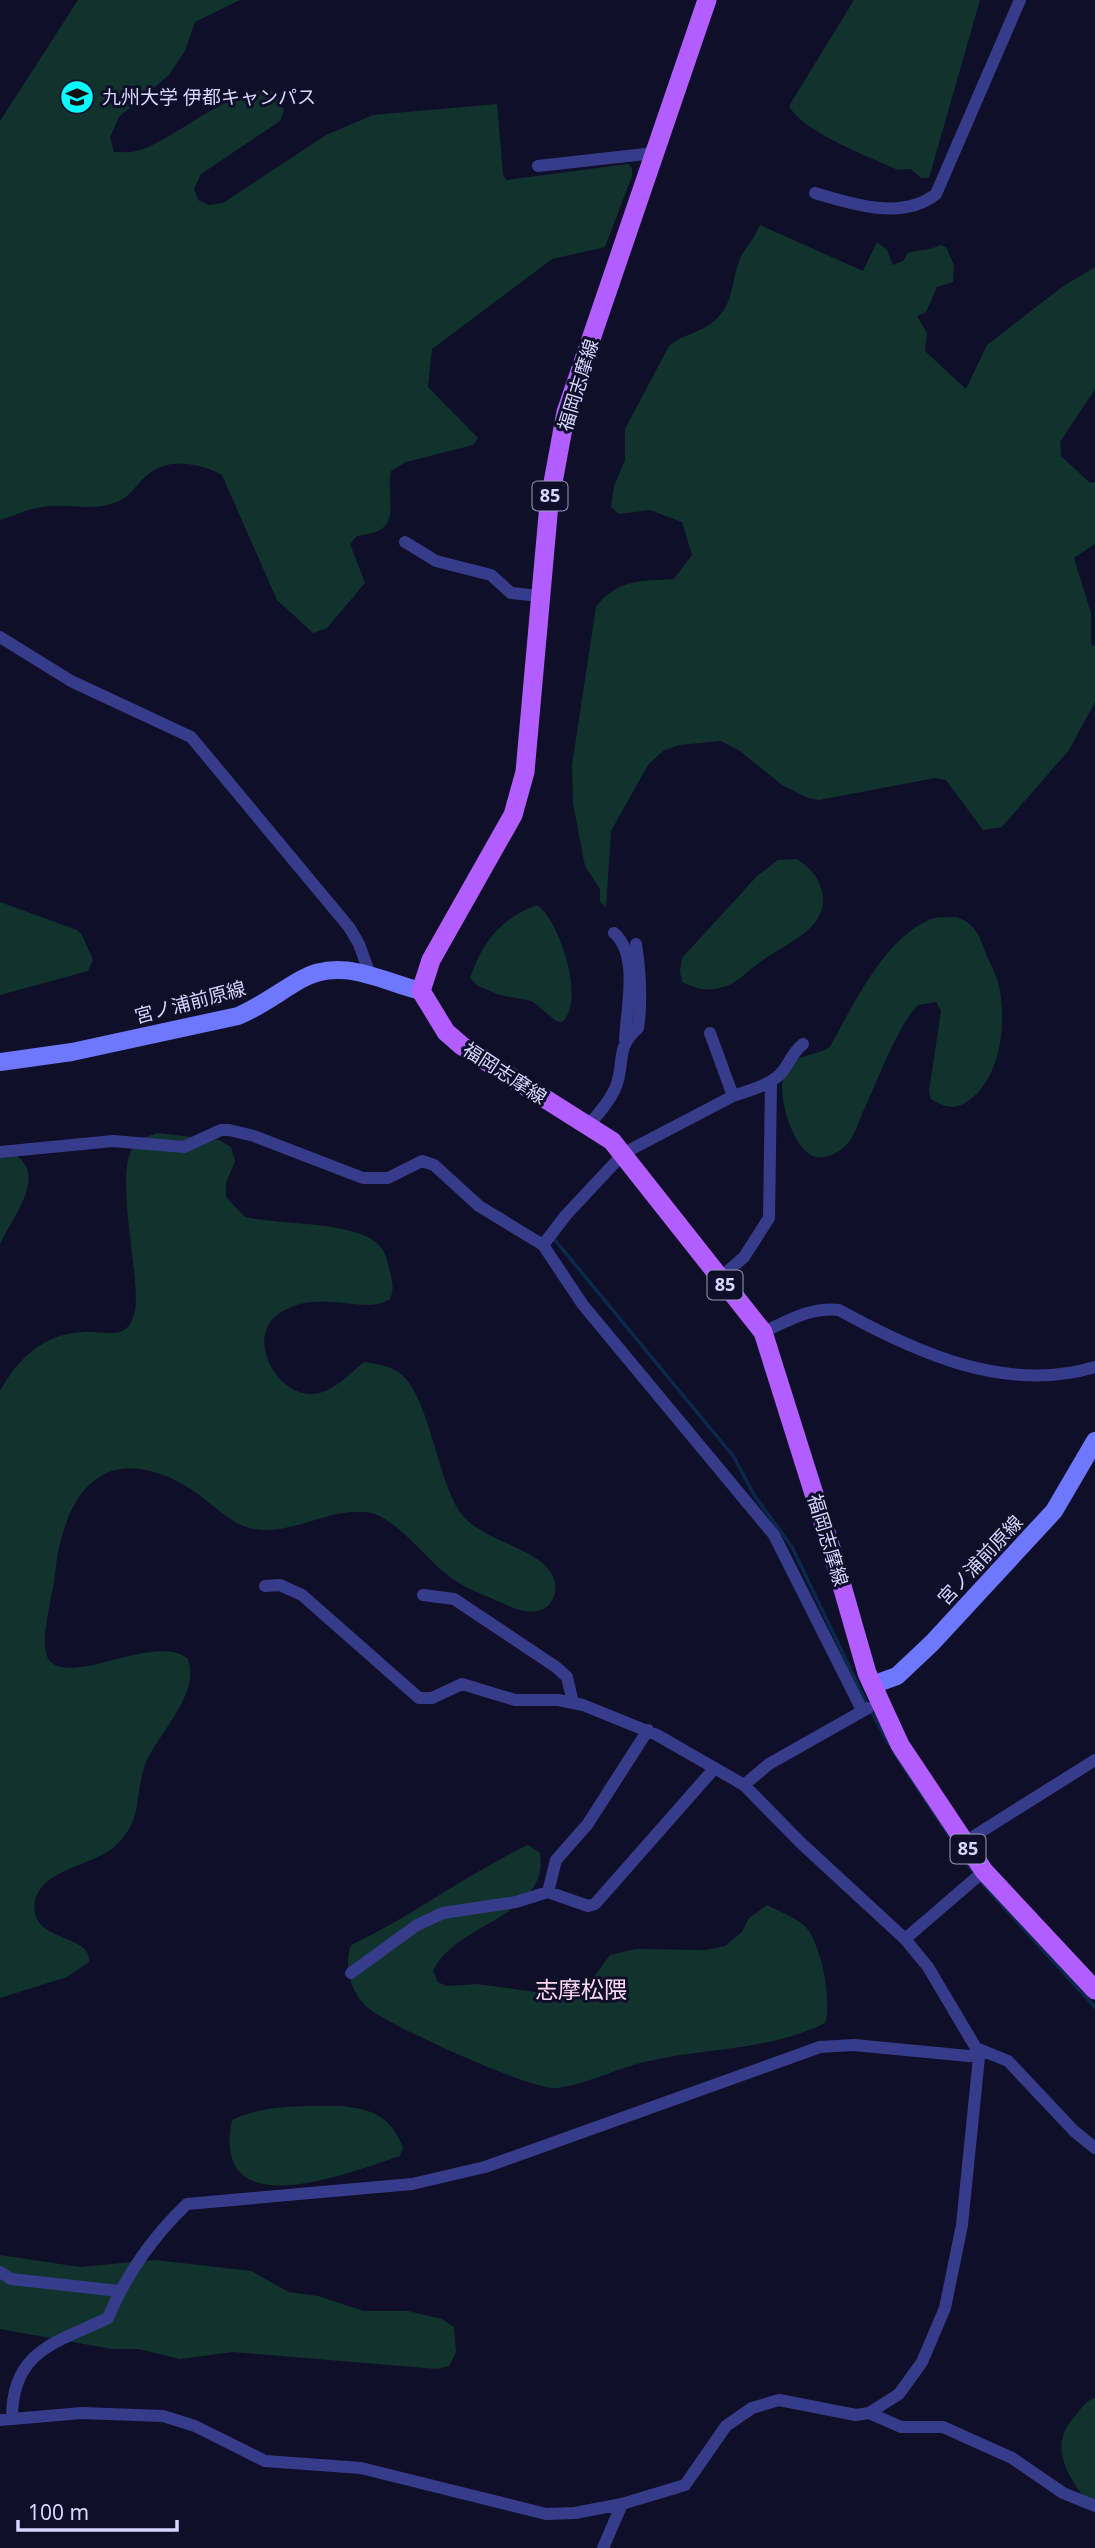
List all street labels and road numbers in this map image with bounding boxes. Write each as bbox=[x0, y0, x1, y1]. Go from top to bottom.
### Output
street label: 福岡志摩線 bbox=[552, 336, 604, 434]
road number: 85 bbox=[532, 482, 568, 510]
street label: 宮ノ浦前原線 bbox=[132, 975, 248, 1029]
street label: 福岡志摩線 bbox=[458, 1036, 552, 1110]
road number: 85 bbox=[708, 1270, 742, 1300]
street label: 福岡志摩線 bbox=[802, 1491, 854, 1589]
street label: 宮ノ浦前原線 bbox=[932, 1509, 1028, 1611]
road number: 85 bbox=[950, 1835, 986, 1864]

